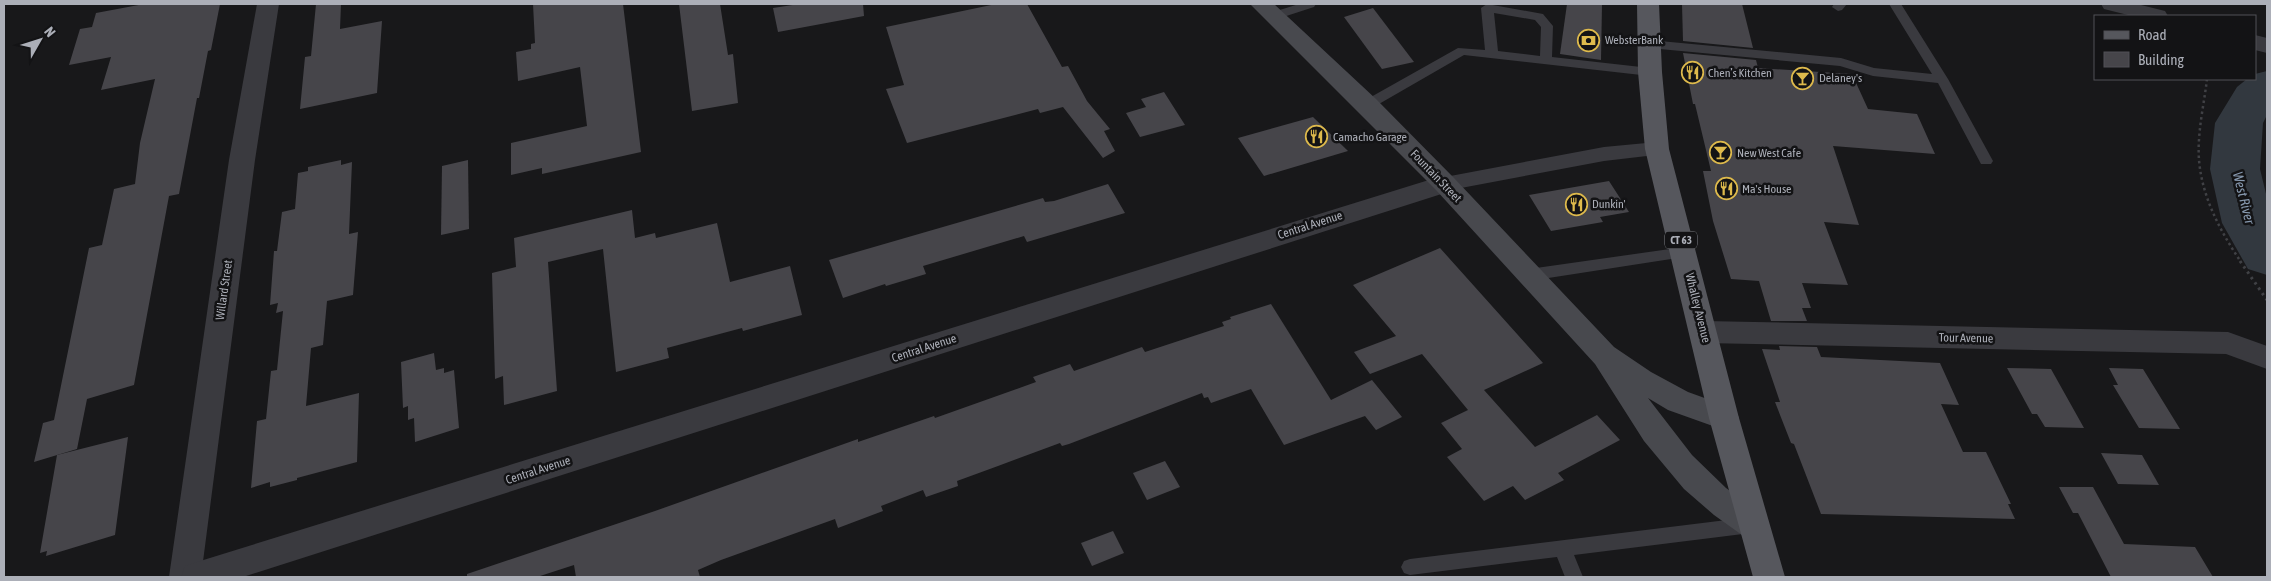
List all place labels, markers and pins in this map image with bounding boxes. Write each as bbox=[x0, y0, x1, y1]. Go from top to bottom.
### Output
bank icon: WebsterBank bbox=[1577, 28, 1601, 52]
place label: WebsterBank bbox=[1605, 33, 1664, 47]
restaurant icon: Chen’s Kitchen bbox=[1680, 61, 1704, 85]
place label: Chen’s Kitchen bbox=[1708, 66, 1772, 80]
bar icon: Delaney's bbox=[1791, 66, 1815, 90]
place label: Delaney's bbox=[1819, 71, 1862, 85]
restaurant icon: Camacho Garage bbox=[1305, 125, 1329, 149]
place label: Camacho Garage bbox=[1333, 130, 1407, 144]
bar icon: New West Cafe bbox=[1709, 141, 1733, 165]
place label: New West Cafe bbox=[1737, 146, 1801, 160]
restaurant icon: Ma's House bbox=[1714, 177, 1738, 201]
place label: Ma's House bbox=[1742, 182, 1792, 196]
restaurant icon: Dunkin' bbox=[1564, 192, 1588, 216]
place label: Dunkin' bbox=[1592, 197, 1626, 211]

